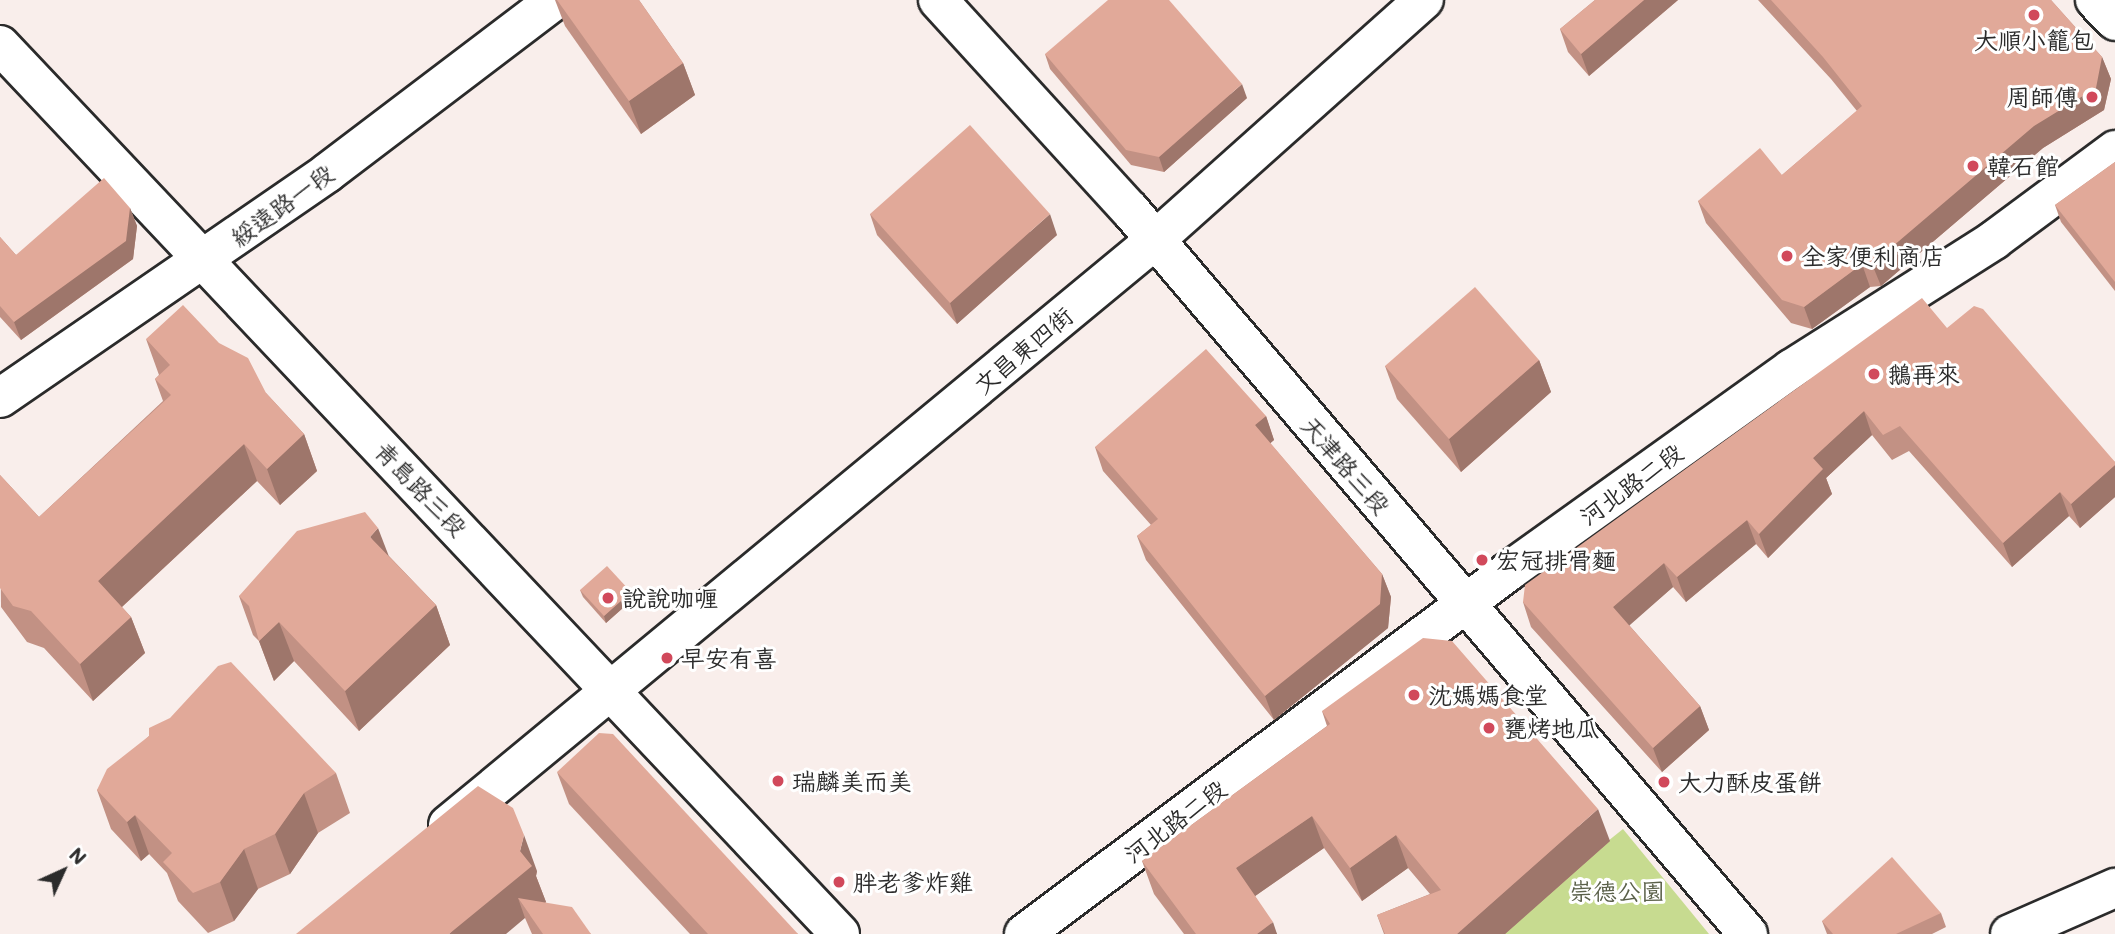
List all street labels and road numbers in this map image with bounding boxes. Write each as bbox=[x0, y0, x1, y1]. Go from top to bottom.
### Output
street label: 綏遠路一段 bbox=[225, 158, 339, 252]
street label: 文昌東四街 bbox=[968, 300, 1078, 400]
street label: 天津路三段 bbox=[1296, 410, 1396, 520]
street label: 青島路三段 bbox=[369, 436, 473, 542]
street label: 河北路二段 bbox=[1574, 437, 1688, 531]
street label: 河北路二段 bbox=[1118, 773, 1232, 869]

